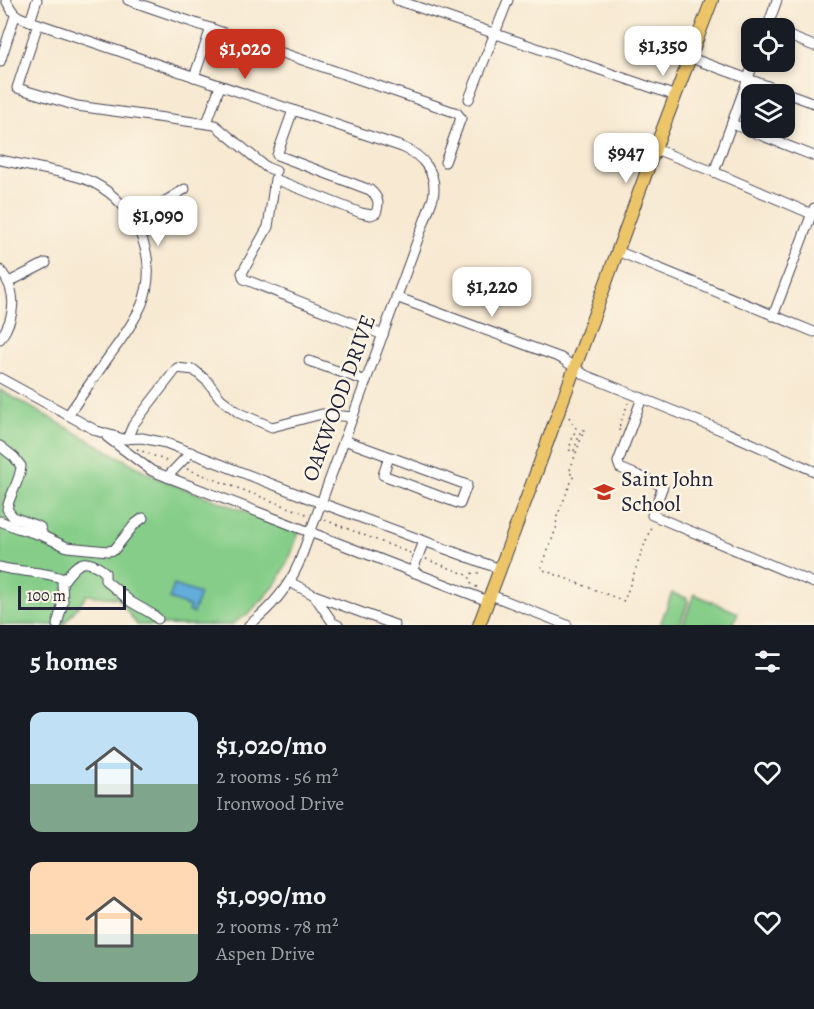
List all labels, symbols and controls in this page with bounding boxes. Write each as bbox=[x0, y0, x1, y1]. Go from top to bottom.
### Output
map controls bbox=[741, 18, 795, 138]
button: locate bbox=[741, 18, 795, 72]
pin: $1,350 bbox=[614, 26, 712, 77]
pin: $1,020 bbox=[196, 29, 294, 80]
text: $1,350 bbox=[638, 32, 688, 59]
text: $1,020 bbox=[219, 35, 271, 62]
button: layers bbox=[741, 84, 795, 138]
pin: $947 bbox=[590, 133, 662, 184]
text: $947 bbox=[608, 139, 644, 166]
pin: $1,090 bbox=[109, 196, 207, 247]
text: $1,090 bbox=[132, 202, 184, 229]
pin: $1,220 bbox=[443, 267, 541, 318]
text: $1,220 bbox=[466, 273, 518, 300]
street label: OAKWOOD DRIVE bbox=[295, 311, 383, 485]
place label: Saint John School bbox=[621, 464, 713, 519]
school or university icon: Saint John School bbox=[592, 480, 616, 504]
scale bar bbox=[18, 583, 126, 610]
text: 100 m bbox=[27, 585, 66, 607]
text: 5 homes bbox=[30, 644, 118, 679]
icon: filters bbox=[751, 645, 784, 678]
text: $1,020/mo bbox=[216, 728, 327, 763]
icon: home bbox=[78, 736, 150, 808]
icon: heart bbox=[751, 756, 784, 789]
text: 2 rooms · 56 m² bbox=[216, 763, 338, 790]
text: Ironwood Drive bbox=[216, 790, 344, 817]
text: $1,090/mo bbox=[216, 878, 326, 913]
icon: home bbox=[78, 886, 150, 958]
icon: heart bbox=[751, 906, 784, 939]
text: 2 rooms · 78 m² bbox=[216, 913, 339, 940]
text: Aspen Drive bbox=[216, 940, 315, 967]

